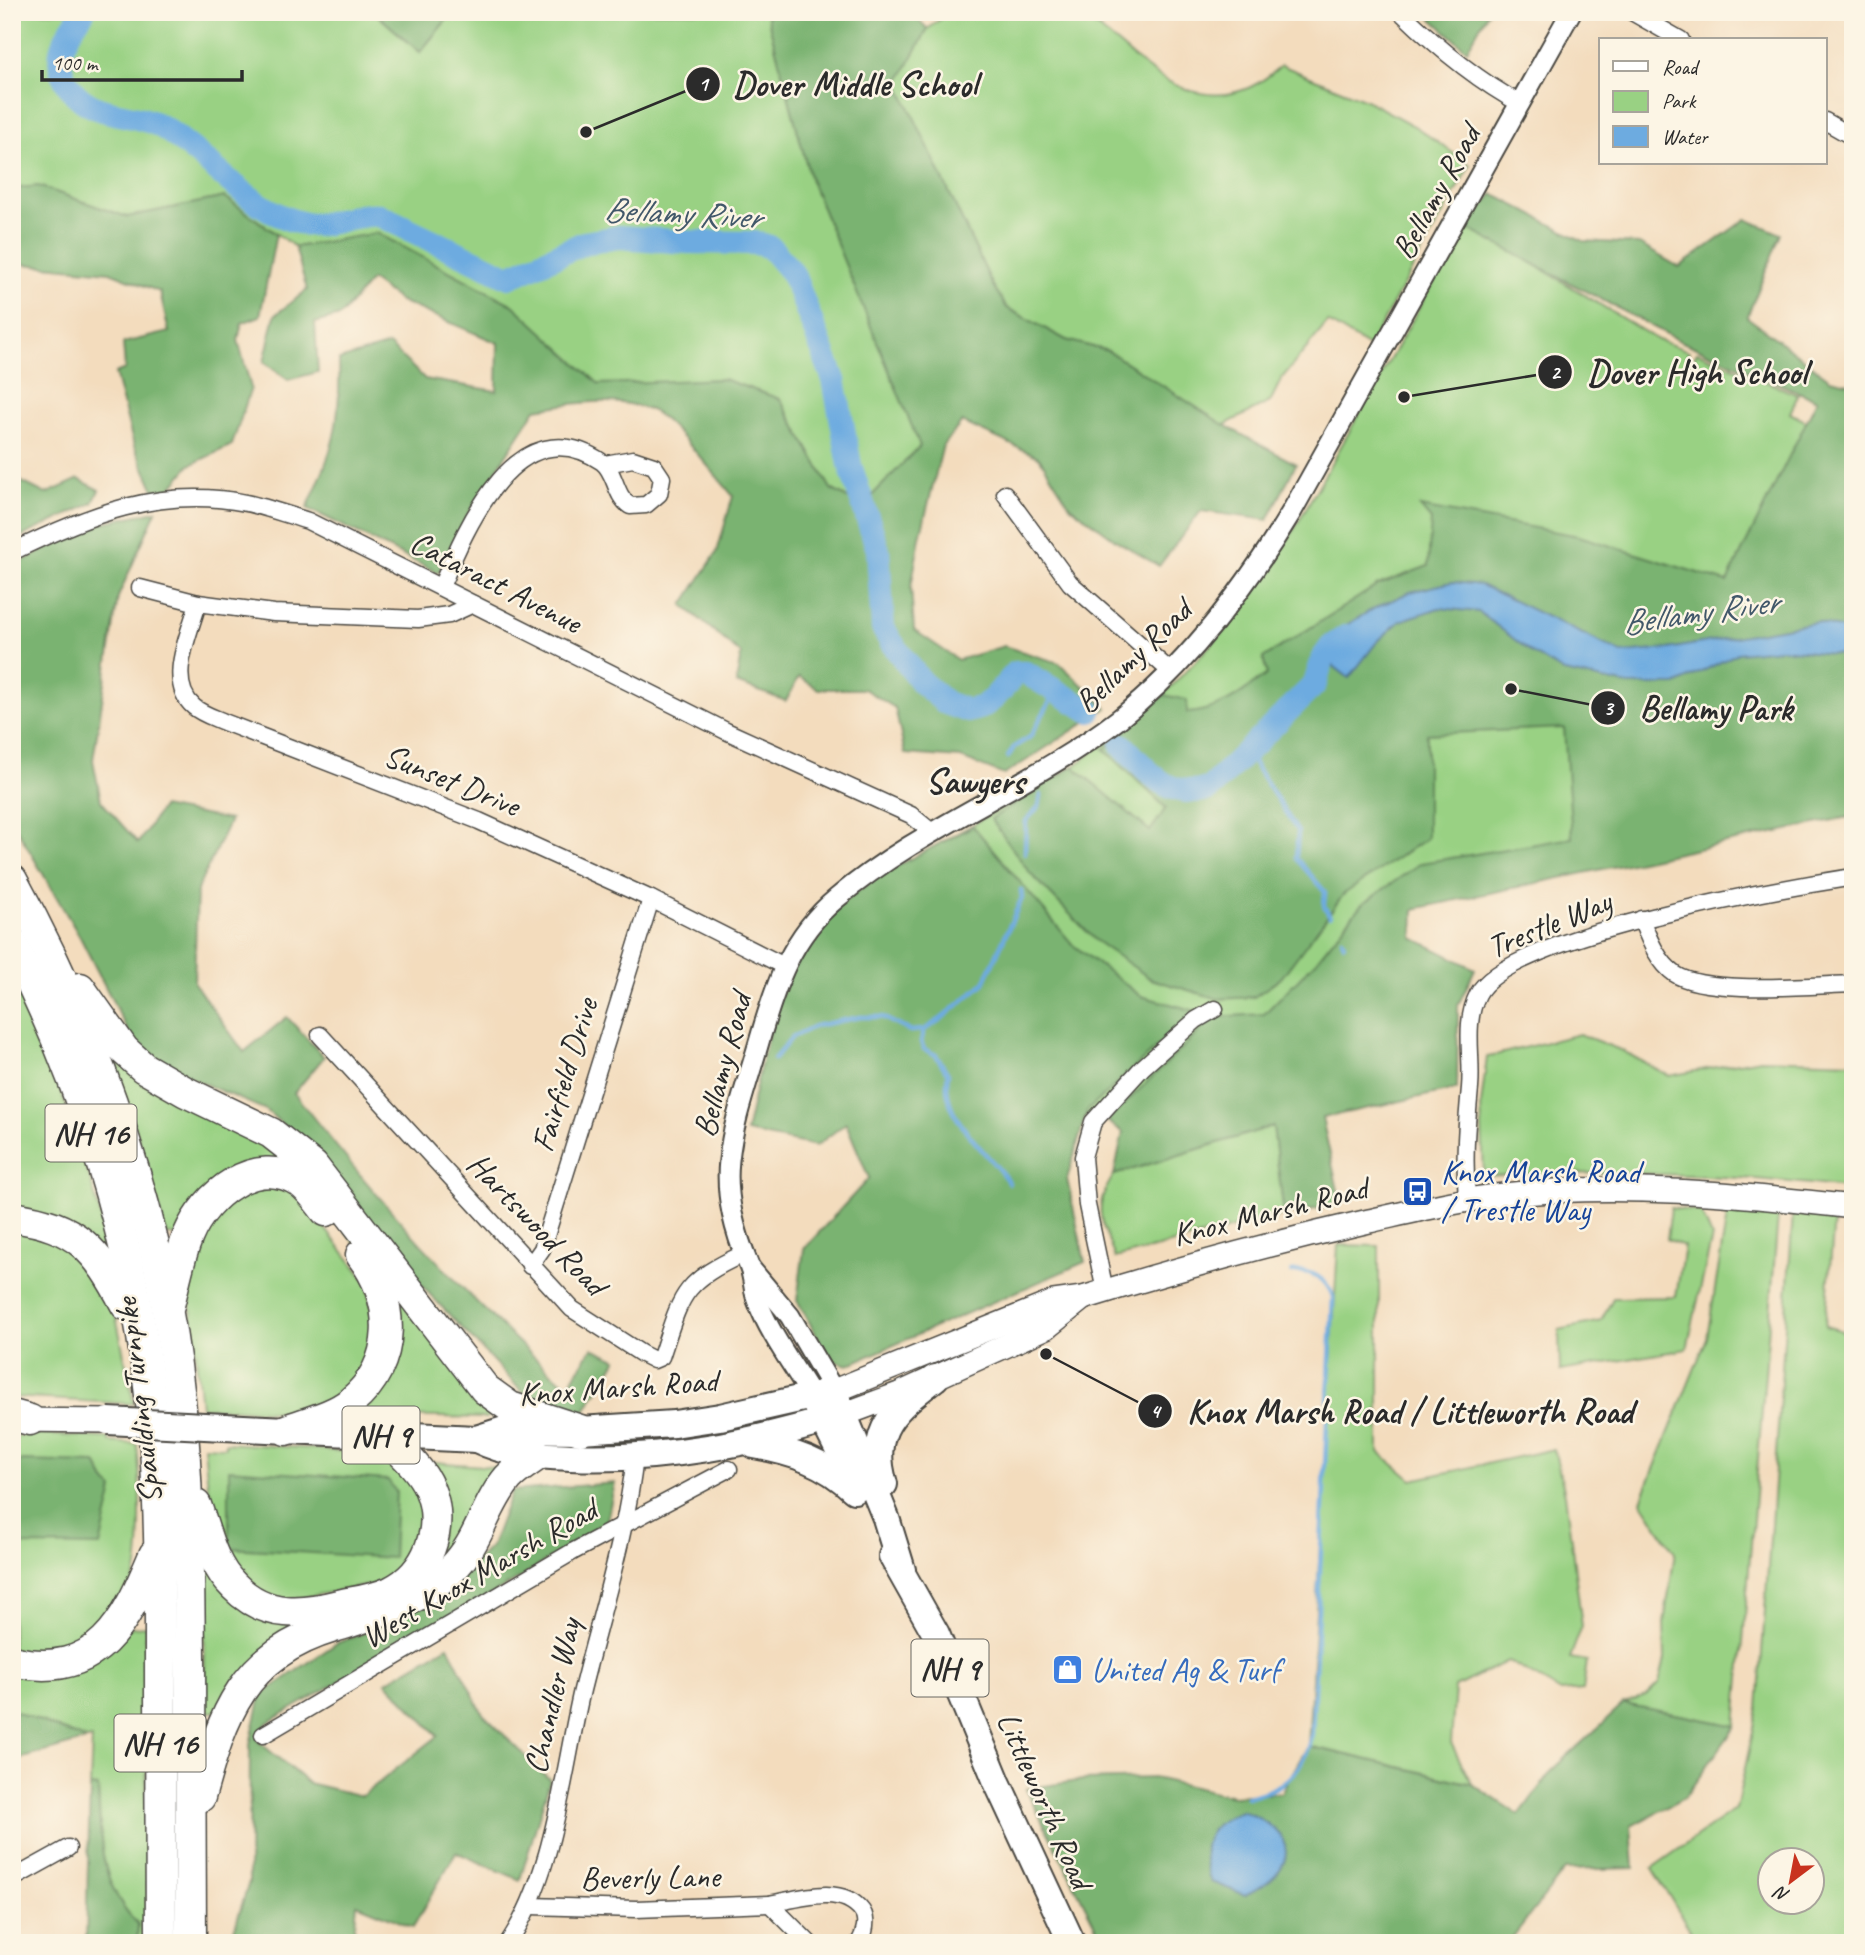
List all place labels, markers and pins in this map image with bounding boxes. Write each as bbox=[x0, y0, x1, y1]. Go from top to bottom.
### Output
callout: Dover Middle School bbox=[685, 56, 991, 112]
callout: Dover High School bbox=[1538, 344, 1821, 400]
callout: Bellamy Park bbox=[1590, 680, 1807, 736]
place label: Knox Marsh Road / Trestle Way bbox=[1441, 1151, 1645, 1231]
bus stop icon: Knox Marsh Road / Trestle Way bbox=[1401, 1174, 1435, 1208]
callout: Knox Marsh Road / Littleworth Road bbox=[1137, 1383, 1648, 1439]
place label: United Ag & Turf bbox=[1091, 1649, 1286, 1691]
shop icon: United Ag & Turf bbox=[1051, 1653, 1085, 1687]

